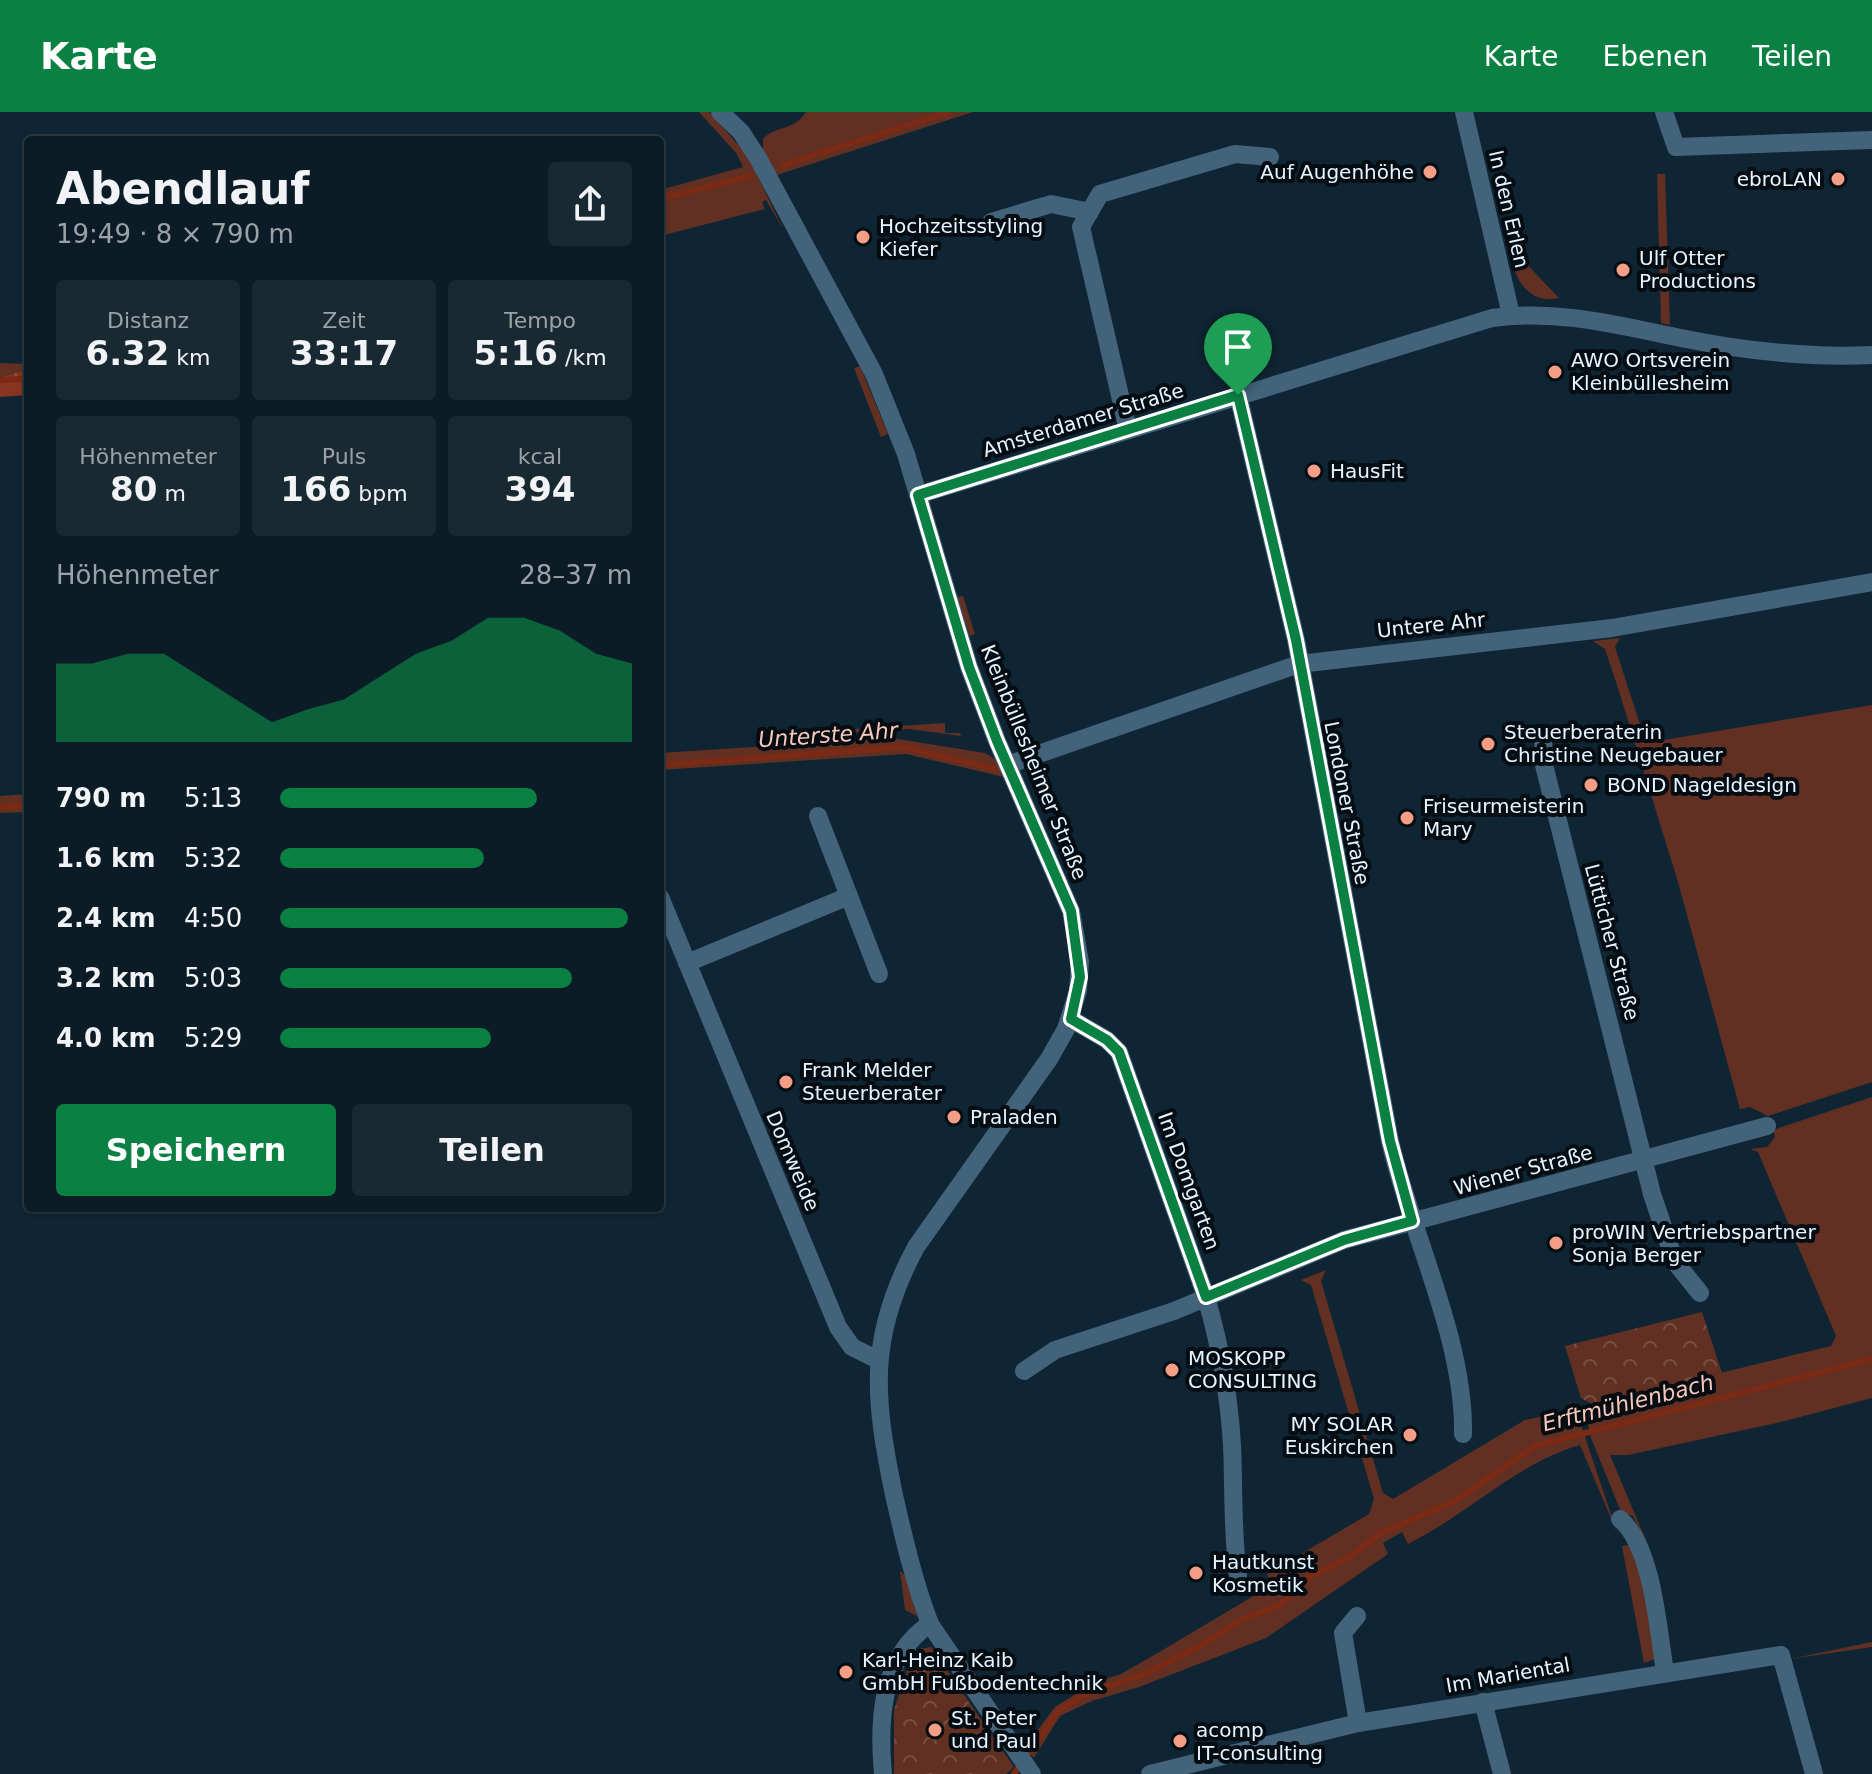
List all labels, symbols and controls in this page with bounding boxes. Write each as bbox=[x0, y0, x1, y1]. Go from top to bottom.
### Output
text: Karte bbox=[40, 34, 158, 78]
text: Karte bbox=[1484, 40, 1558, 73]
text: Ebenen bbox=[1602, 40, 1708, 73]
text: Teilen bbox=[1752, 40, 1832, 73]
street label: In den Erlen bbox=[1484, 148, 1534, 270]
place label: Auf Augenhöhe bbox=[1260, 160, 1414, 184]
button: share bbox=[548, 162, 632, 246]
text: Abendlauf bbox=[56, 163, 309, 214]
marker: Auf Augenhöhe bbox=[1421, 163, 1439, 181]
place label: ebroLAN bbox=[1737, 167, 1822, 191]
marker: ebroLAN bbox=[1829, 170, 1847, 188]
place label: Hochzeitsstyling Kiefer bbox=[879, 214, 1043, 261]
text: 19:49 · 8 × 790 m bbox=[56, 219, 294, 249]
marker: Hochzeitsstyling Kiefer bbox=[854, 228, 872, 246]
place label: Ulf Otter Productions bbox=[1639, 246, 1756, 293]
marker: Ulf Otter Productions bbox=[1614, 261, 1632, 279]
text: Distanz bbox=[107, 308, 189, 333]
text: Zeit bbox=[322, 308, 366, 333]
text: Tempo bbox=[504, 308, 576, 333]
pin bbox=[1204, 313, 1272, 395]
icon: arrive bbox=[1216, 325, 1260, 369]
text: 6.32 bbox=[85, 333, 169, 373]
text: 33:17 bbox=[290, 333, 398, 373]
text: 5:16 bbox=[473, 333, 558, 373]
text: km bbox=[169, 345, 211, 370]
text: /km bbox=[558, 345, 607, 370]
place label: AWO Ortsverein Kleinbüllesheim bbox=[1571, 348, 1730, 395]
marker: AWO Ortsverein Kleinbüllesheim bbox=[1546, 363, 1564, 381]
street label: Amsterdamer Straße bbox=[980, 378, 1186, 462]
text: Höhenmeter bbox=[79, 444, 217, 469]
text: Puls bbox=[322, 444, 366, 469]
text: kcal bbox=[518, 444, 562, 469]
place label: HausFit bbox=[1330, 459, 1404, 483]
marker: HausFit bbox=[1305, 462, 1323, 480]
text: 80 bbox=[110, 469, 157, 509]
text: 166 bbox=[280, 469, 351, 509]
text: 394 bbox=[505, 469, 575, 509]
text: m bbox=[157, 481, 186, 506]
text: bpm bbox=[351, 481, 408, 506]
text: Höhenmeter bbox=[56, 560, 219, 590]
text: 28–37 m bbox=[519, 560, 632, 590]
street label: Untere Ahr bbox=[1376, 607, 1487, 643]
street label: Kleinbüllesheimer Straße bbox=[976, 641, 1092, 883]
water label: Unterste Ahr bbox=[757, 718, 901, 752]
street label: Londoner Straße bbox=[1319, 719, 1375, 887]
place label: Steuerberaterin Christine Neugebauer bbox=[1504, 720, 1723, 767]
marker: Steuerberaterin Christine Neugebauer bbox=[1479, 735, 1497, 753]
place label: BOND Nageldesign bbox=[1607, 773, 1797, 797]
marker: BOND Nageldesign bbox=[1582, 776, 1600, 794]
text: 790 m bbox=[56, 783, 146, 813]
text: 5:13 bbox=[184, 783, 242, 813]
place label: Friseurmeisterin Mary bbox=[1423, 794, 1584, 841]
marker: Friseurmeisterin Mary bbox=[1398, 809, 1416, 827]
text: 1.6 km bbox=[56, 843, 156, 873]
text: 5:32 bbox=[184, 843, 242, 873]
street label: Lütticher Straße bbox=[1580, 861, 1644, 1023]
text: 2.4 km bbox=[56, 903, 156, 933]
text: 4:50 bbox=[184, 903, 242, 933]
text: 3.2 km bbox=[56, 963, 156, 993]
text: 5:03 bbox=[184, 963, 242, 993]
text: 4.0 km bbox=[56, 1023, 156, 1053]
text: 5:29 bbox=[184, 1023, 242, 1053]
place label: Frank Melder Steuerberater bbox=[802, 1058, 943, 1105]
marker: Frank Melder Steuerberater bbox=[777, 1073, 795, 1091]
button: Speichern bbox=[56, 1104, 336, 1196]
button: Teilen bbox=[352, 1104, 632, 1196]
place label: Praladen bbox=[970, 1105, 1058, 1129]
street label: Domweide bbox=[761, 1107, 825, 1215]
marker: Praladen bbox=[945, 1108, 963, 1126]
street label: Im Domgarten bbox=[1153, 1109, 1225, 1253]
street label: Wiener Straße bbox=[1451, 1140, 1595, 1200]
place label: proWIN Vertriebspartner Sonja Berger bbox=[1572, 1220, 1816, 1267]
marker: proWIN Vertriebspartner Sonja Berger bbox=[1547, 1234, 1565, 1252]
place label: MOSKOPP CONSULTING bbox=[1188, 1346, 1317, 1393]
marker: MOSKOPP CONSULTING bbox=[1163, 1361, 1181, 1379]
water label: Erftmühlenbach bbox=[1540, 1370, 1716, 1436]
place label: MY SOLAR Euskirchen bbox=[1285, 1412, 1394, 1459]
marker: MY SOLAR Euskirchen bbox=[1401, 1426, 1419, 1444]
place label: Hautkunst Kosmetik bbox=[1212, 1550, 1315, 1597]
marker: Hautkunst Kosmetik bbox=[1187, 1564, 1205, 1582]
place label: Karl-Heinz Kaib GmbH Fußbodentechnik bbox=[862, 1648, 1103, 1695]
street label: Im Mariental bbox=[1444, 1652, 1572, 1698]
marker: Karl-Heinz Kaib GmbH Fußbodentechnik bbox=[837, 1663, 855, 1681]
place label: St. Peter und Paul bbox=[951, 1706, 1037, 1753]
place label: acomp IT-consulting bbox=[1196, 1718, 1323, 1765]
marker: St. Peter und Paul bbox=[926, 1721, 944, 1739]
marker: acomp IT-consulting bbox=[1171, 1732, 1189, 1750]

